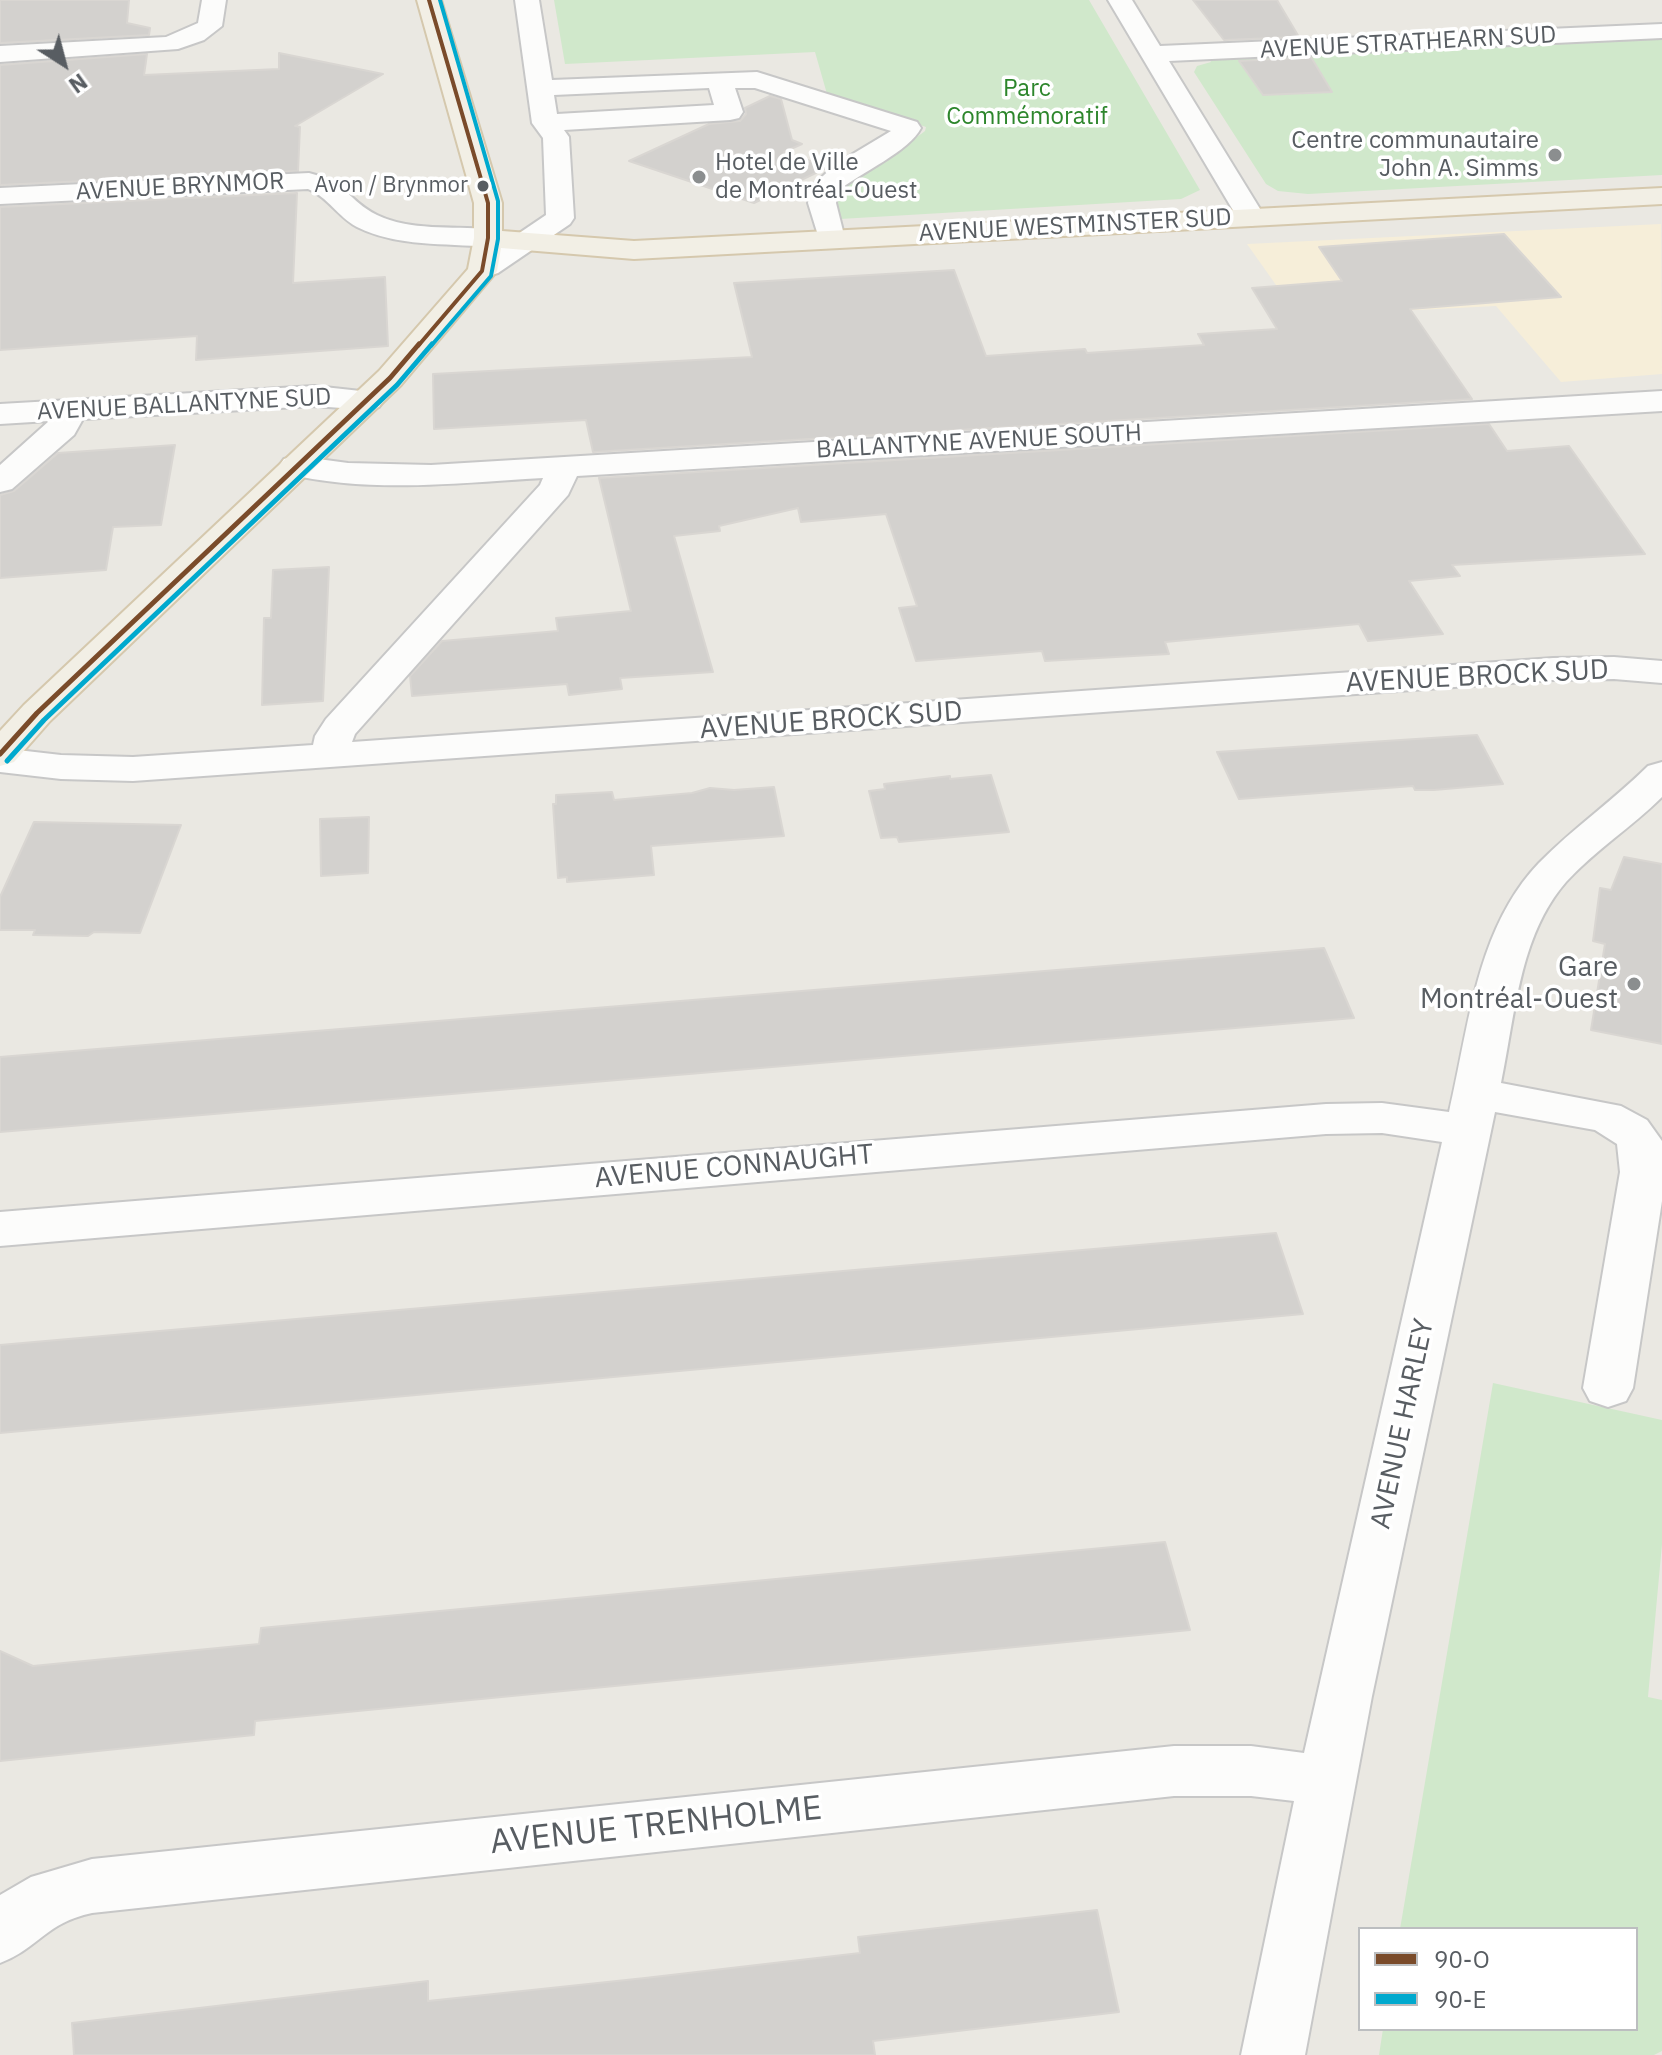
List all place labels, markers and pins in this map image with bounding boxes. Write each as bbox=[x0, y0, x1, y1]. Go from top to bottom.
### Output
place label: Centre communautaire John A. Simms bbox=[1291, 127, 1539, 183]
marker: Centre communautaire John A. Simms bbox=[1546, 146, 1564, 164]
place label: Hotel de Ville de Montréal-Ouest bbox=[715, 149, 917, 205]
marker: Hotel de Ville de Montréal-Ouest bbox=[690, 168, 708, 186]
place label: Avon / Brynmor bbox=[314, 173, 468, 199]
marker: Avon / Brynmor bbox=[475, 178, 491, 194]
place label: Gare Montréal-Ouest bbox=[1420, 951, 1618, 1017]
marker: Gare Montréal-Ouest bbox=[1625, 975, 1643, 993]

